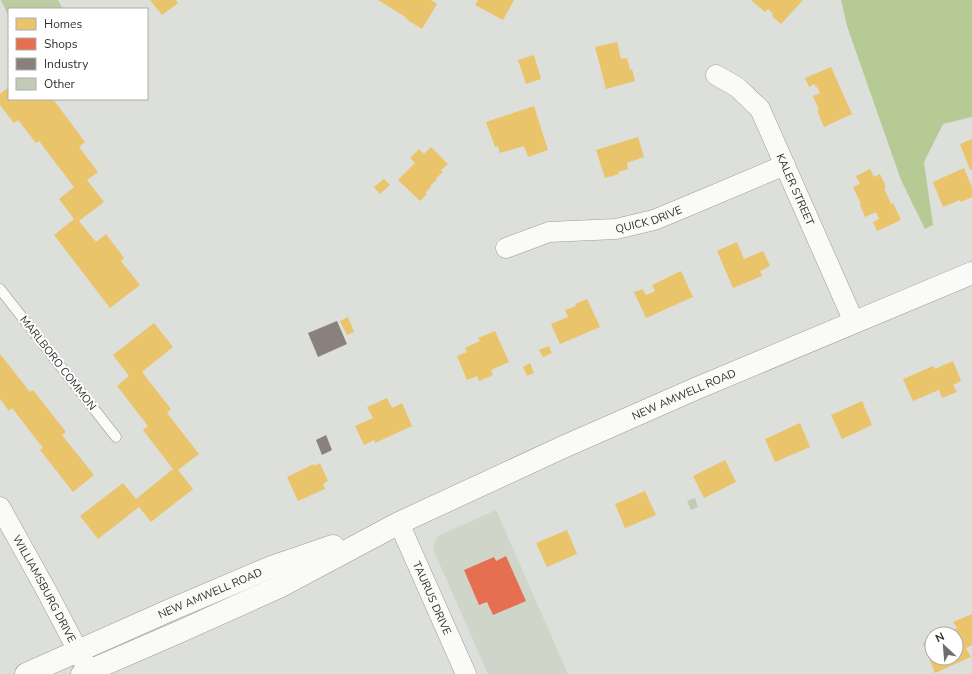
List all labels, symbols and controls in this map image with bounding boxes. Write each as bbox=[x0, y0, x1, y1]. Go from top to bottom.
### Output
legend bbox=[8, 8, 148, 100]
text: Homes bbox=[44, 16, 82, 32]
text: Shops bbox=[44, 36, 78, 52]
text: Industry bbox=[44, 56, 89, 72]
text: Other bbox=[44, 76, 76, 92]
street label: KALER STREET bbox=[773, 151, 818, 228]
street label: QUICK DRIVE bbox=[614, 202, 684, 236]
street label: MARLBORO COMMON bbox=[16, 313, 100, 413]
street label: NEW AMWELL ROAD bbox=[629, 365, 738, 423]
street label: WILLIAMSBURG DRIVE bbox=[9, 532, 80, 645]
street label: TAURUS DRIVE bbox=[409, 559, 455, 637]
street label: NEW AMWELL ROAD bbox=[155, 564, 264, 622]
north arrow bbox=[924, 626, 964, 666]
text: N bbox=[933, 629, 947, 646]

